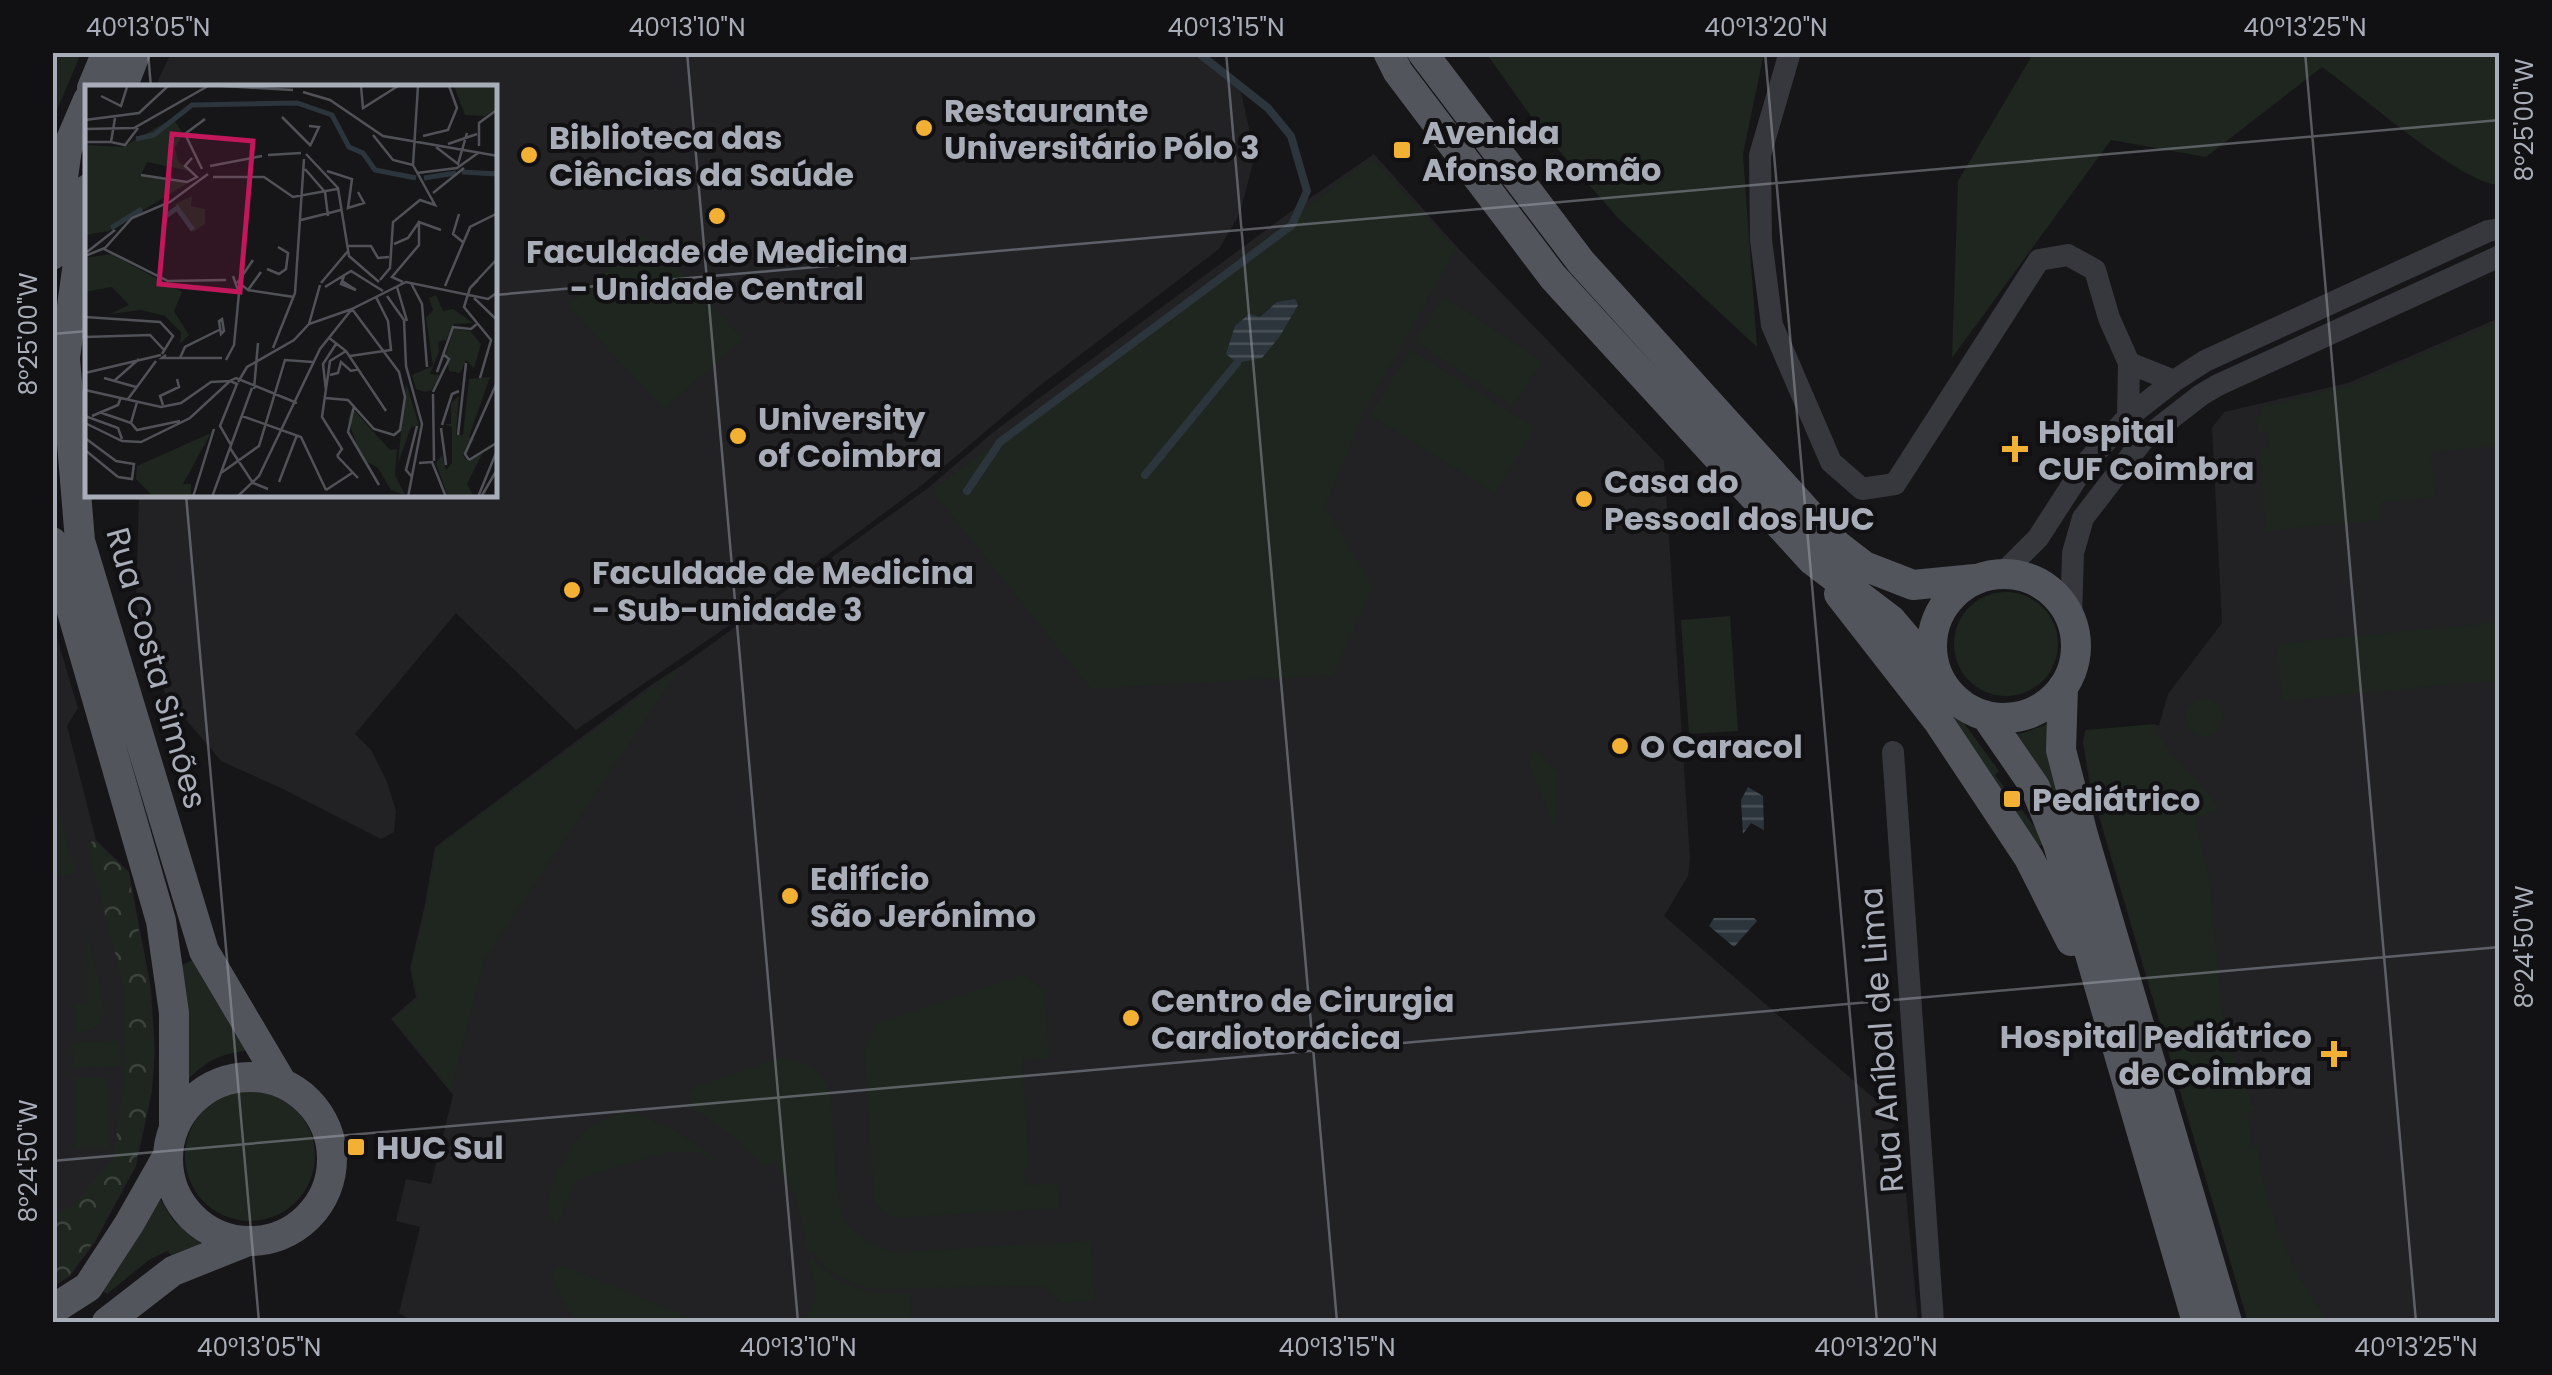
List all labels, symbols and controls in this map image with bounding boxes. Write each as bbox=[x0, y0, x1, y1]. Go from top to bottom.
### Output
text: 40°13'05"N bbox=[86, 10, 210, 45]
text: 40°13'10"N bbox=[629, 10, 745, 45]
text: 40°13'15"N bbox=[1168, 10, 1284, 45]
text: 40°13'20"N bbox=[1704, 10, 1828, 45]
text: 40°13'25"N bbox=[2243, 10, 2367, 45]
text: 8°25'00"W bbox=[2507, 58, 2542, 182]
inset map bbox=[85, 85, 498, 498]
place label: Restaurante Universitário Pólo 3 bbox=[944, 88, 1260, 170]
place label: Avenida Afonso Romão bbox=[1422, 110, 1661, 192]
place label: Biblioteca das Ciências da Saúde bbox=[549, 115, 854, 197]
marker: Restaurante Universitário Pólo 3 bbox=[913, 117, 935, 139]
marker: Avenida Afonso Romão bbox=[1391, 139, 1413, 161]
marker: Biblioteca das Ciências da Saúde bbox=[518, 144, 540, 166]
marker: Faculdade de Medicina - Unidade Central bbox=[706, 205, 728, 227]
place label: Faculdade de Medicina - Unidade Central bbox=[526, 229, 908, 311]
text: 8°25'00"W bbox=[11, 272, 46, 396]
place label: University of Coimbra bbox=[758, 396, 942, 478]
place label: Hospital CUF Coimbra bbox=[2038, 409, 2254, 491]
marker: University of Coimbra bbox=[727, 425, 749, 447]
marker: Hospital CUF Coimbra bbox=[2002, 436, 2028, 462]
place label: Casa do Pessoal dos HUC bbox=[1604, 459, 1875, 541]
marker: Casa do Pessoal dos HUC bbox=[1573, 488, 1595, 510]
street label: Rua Costa Simões bbox=[95, 522, 219, 814]
place label: Faculdade de Medicina - Sub-unidade 3 bbox=[592, 550, 974, 632]
marker: Faculdade de Medicina - Sub-unidade 3 bbox=[561, 579, 583, 601]
place label: O Caracol bbox=[1640, 724, 1803, 769]
marker: O Caracol bbox=[1609, 735, 1631, 757]
place label: Pediátrico bbox=[2032, 777, 2200, 822]
marker: Pediátrico bbox=[2001, 788, 2023, 810]
place label: Edifício São Jerónimo bbox=[810, 856, 1036, 938]
marker: Edifício São Jerónimo bbox=[779, 885, 801, 907]
text: 8°24'50"W bbox=[2507, 885, 2542, 1009]
street label: Rua Aníbal de Lima bbox=[1848, 886, 1914, 1194]
place label: Centro de Cirurgia Cardiotorácica bbox=[1151, 978, 1454, 1060]
marker: Centro de Cirurgia Cardiotorácica bbox=[1120, 1007, 1142, 1029]
place label: Hospital Pediátrico de Coimbra bbox=[2000, 1014, 2312, 1096]
marker: Hospital Pediátrico de Coimbra bbox=[2321, 1041, 2347, 1067]
text: 8°24'50"W bbox=[11, 1099, 46, 1223]
place label: HUC Sul bbox=[376, 1125, 504, 1170]
marker: HUC Sul bbox=[345, 1136, 367, 1158]
text: 40°13'05"N bbox=[197, 1330, 321, 1365]
text: 40°13'10"N bbox=[740, 1330, 856, 1365]
text: 40°13'15"N bbox=[1279, 1330, 1395, 1365]
text: 40°13'20"N bbox=[1814, 1330, 1938, 1365]
text: 40°13'25"N bbox=[2354, 1330, 2478, 1365]

